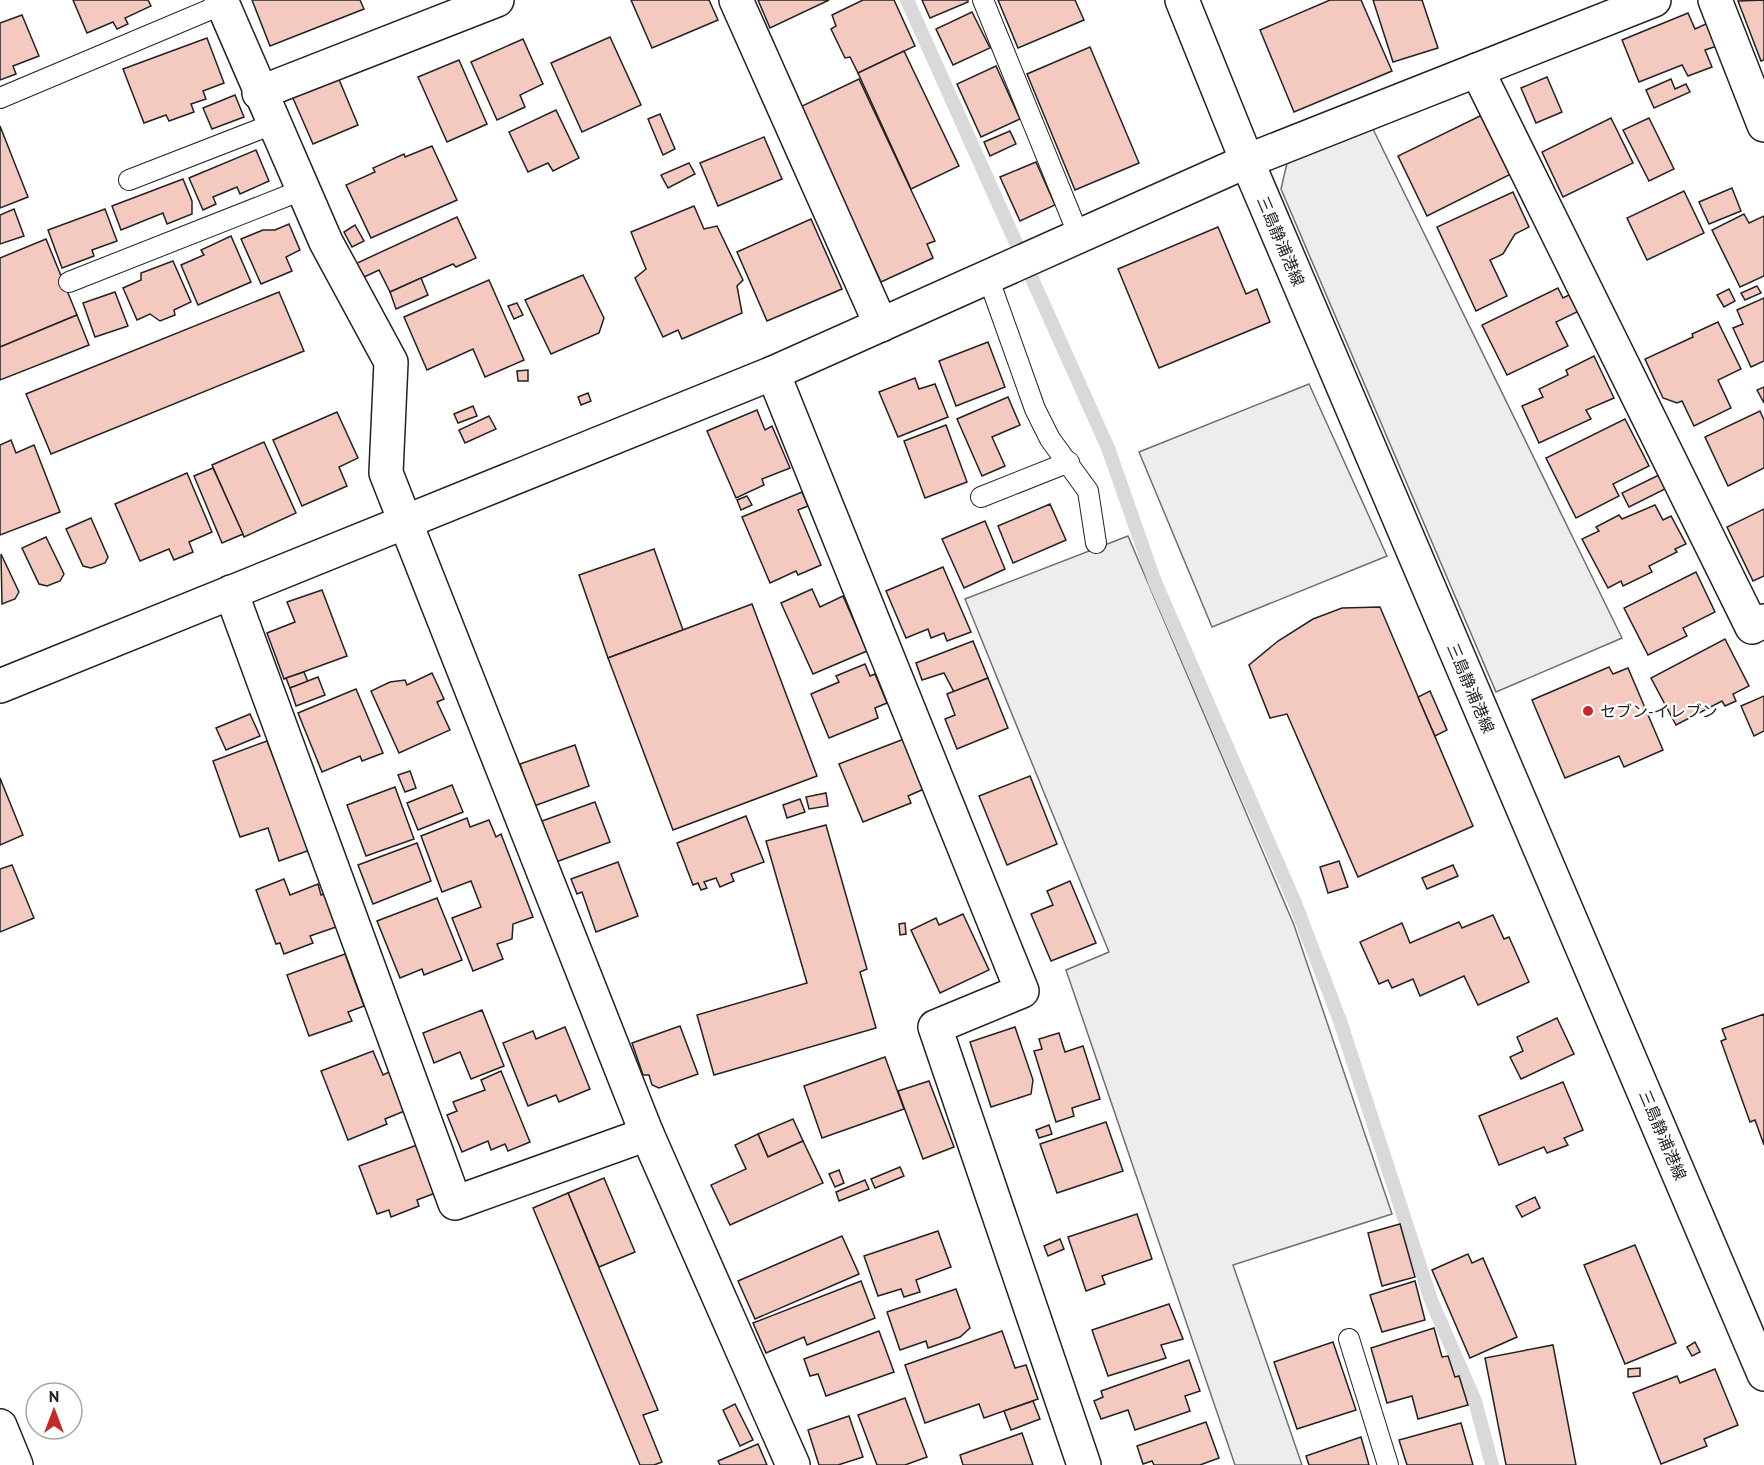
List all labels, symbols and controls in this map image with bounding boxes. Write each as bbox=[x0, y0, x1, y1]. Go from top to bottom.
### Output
street label: 三島静浦港線 bbox=[1253, 193, 1309, 289]
street label: 三島静浦港線 bbox=[1443, 640, 1499, 736]
place label: セブン-イレブン bbox=[1600, 701, 1718, 721]
marker: セブン-イレブン bbox=[1581, 704, 1595, 718]
street label: 三島静浦港線 bbox=[1635, 1087, 1691, 1183]
north arrow bbox=[24, 1381, 84, 1441]
text: N bbox=[49, 1386, 59, 1406]

